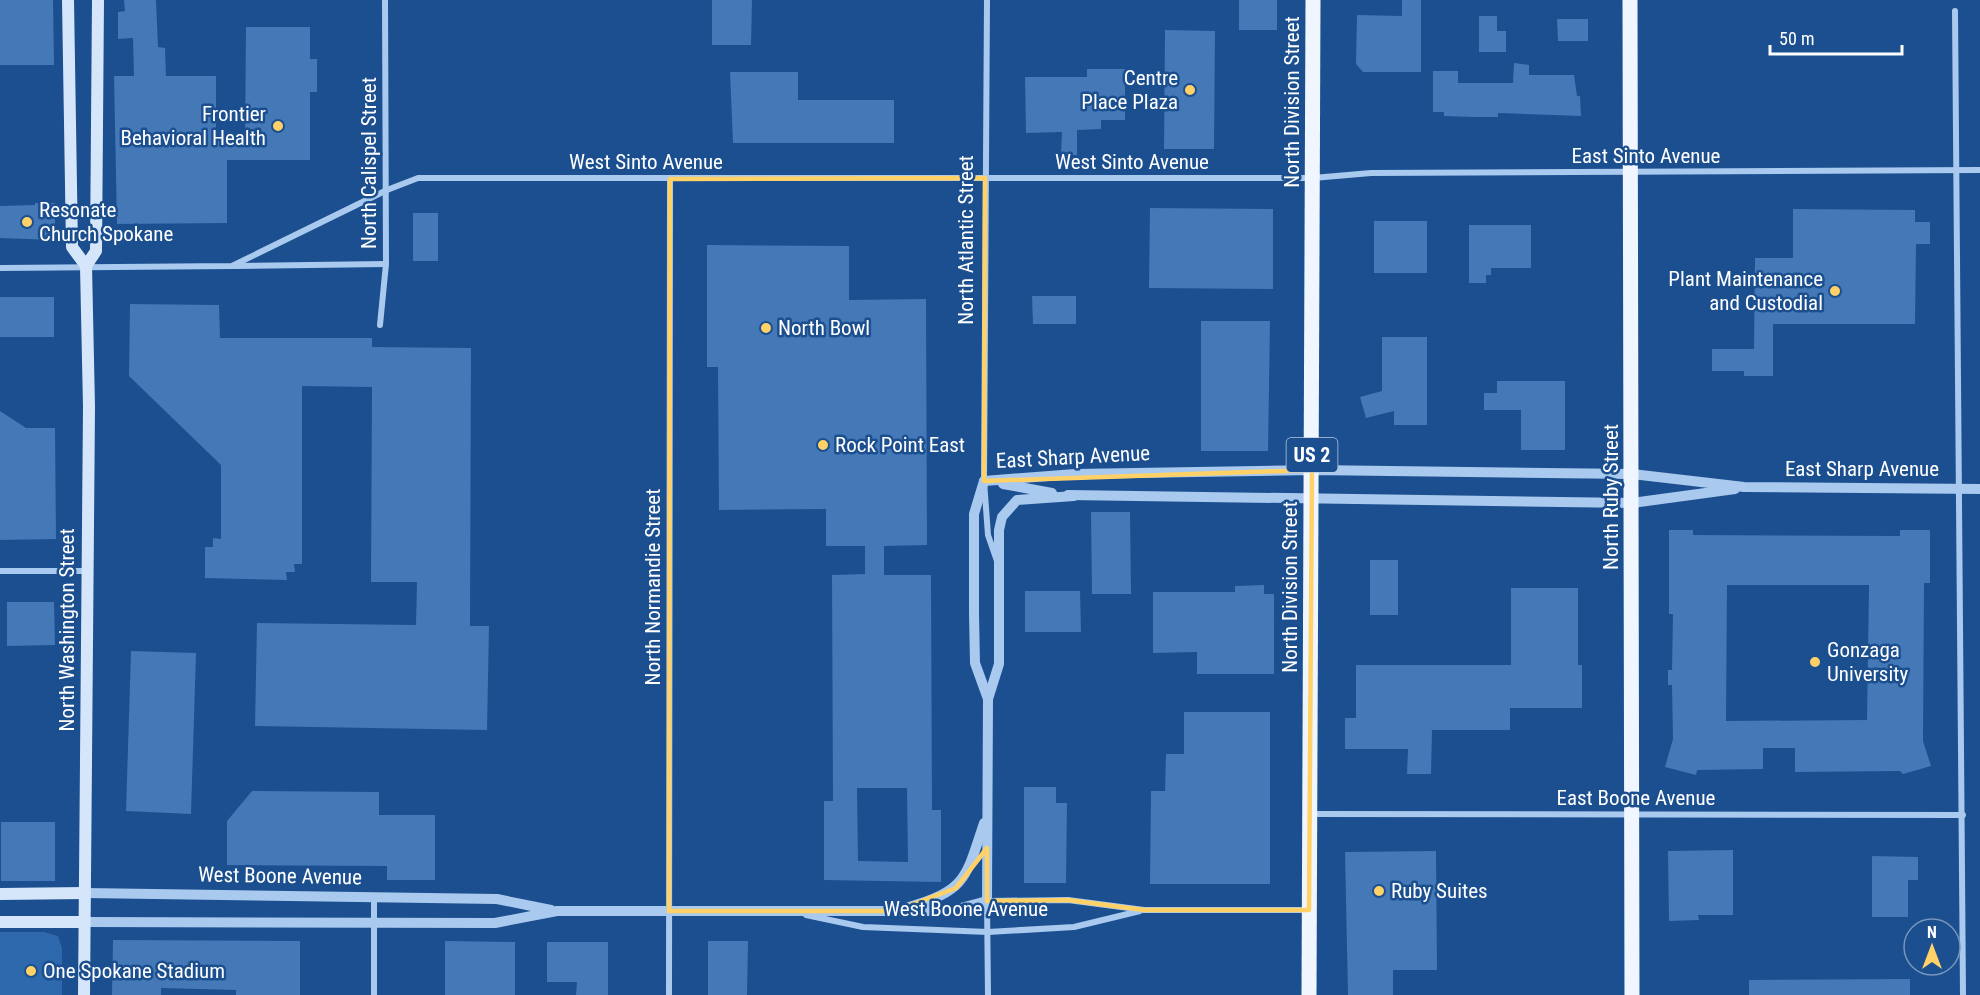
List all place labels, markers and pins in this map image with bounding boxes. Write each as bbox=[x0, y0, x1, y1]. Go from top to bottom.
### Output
place label: Centre Place Plaza bbox=[1081, 66, 1178, 114]
marker: Centre Place Plaza bbox=[1183, 83, 1197, 97]
place label: Frontier Behavioral Health bbox=[121, 102, 266, 150]
marker: Frontier Behavioral Health bbox=[271, 119, 285, 133]
place label: Resonate Church Spokane bbox=[39, 198, 174, 246]
marker: Resonate Church Spokane bbox=[20, 215, 34, 229]
place label: Plant Maintenance and Custodial bbox=[1668, 267, 1823, 315]
marker: Plant Maintenance and Custodial bbox=[1828, 284, 1842, 298]
place label: North Bowl bbox=[778, 316, 870, 340]
marker: North Bowl bbox=[759, 321, 773, 335]
place label: Rock Point East bbox=[835, 433, 965, 457]
marker: Rock Point East bbox=[816, 438, 830, 452]
place label: Gonzaga University bbox=[1827, 638, 1908, 686]
marker: Gonzaga University bbox=[1808, 655, 1822, 669]
place label: Ruby Suites bbox=[1391, 879, 1488, 903]
marker: Ruby Suites bbox=[1372, 884, 1386, 898]
place label: One Spokane Stadium bbox=[43, 959, 225, 983]
marker: One Spokane Stadium bbox=[24, 964, 38, 978]

